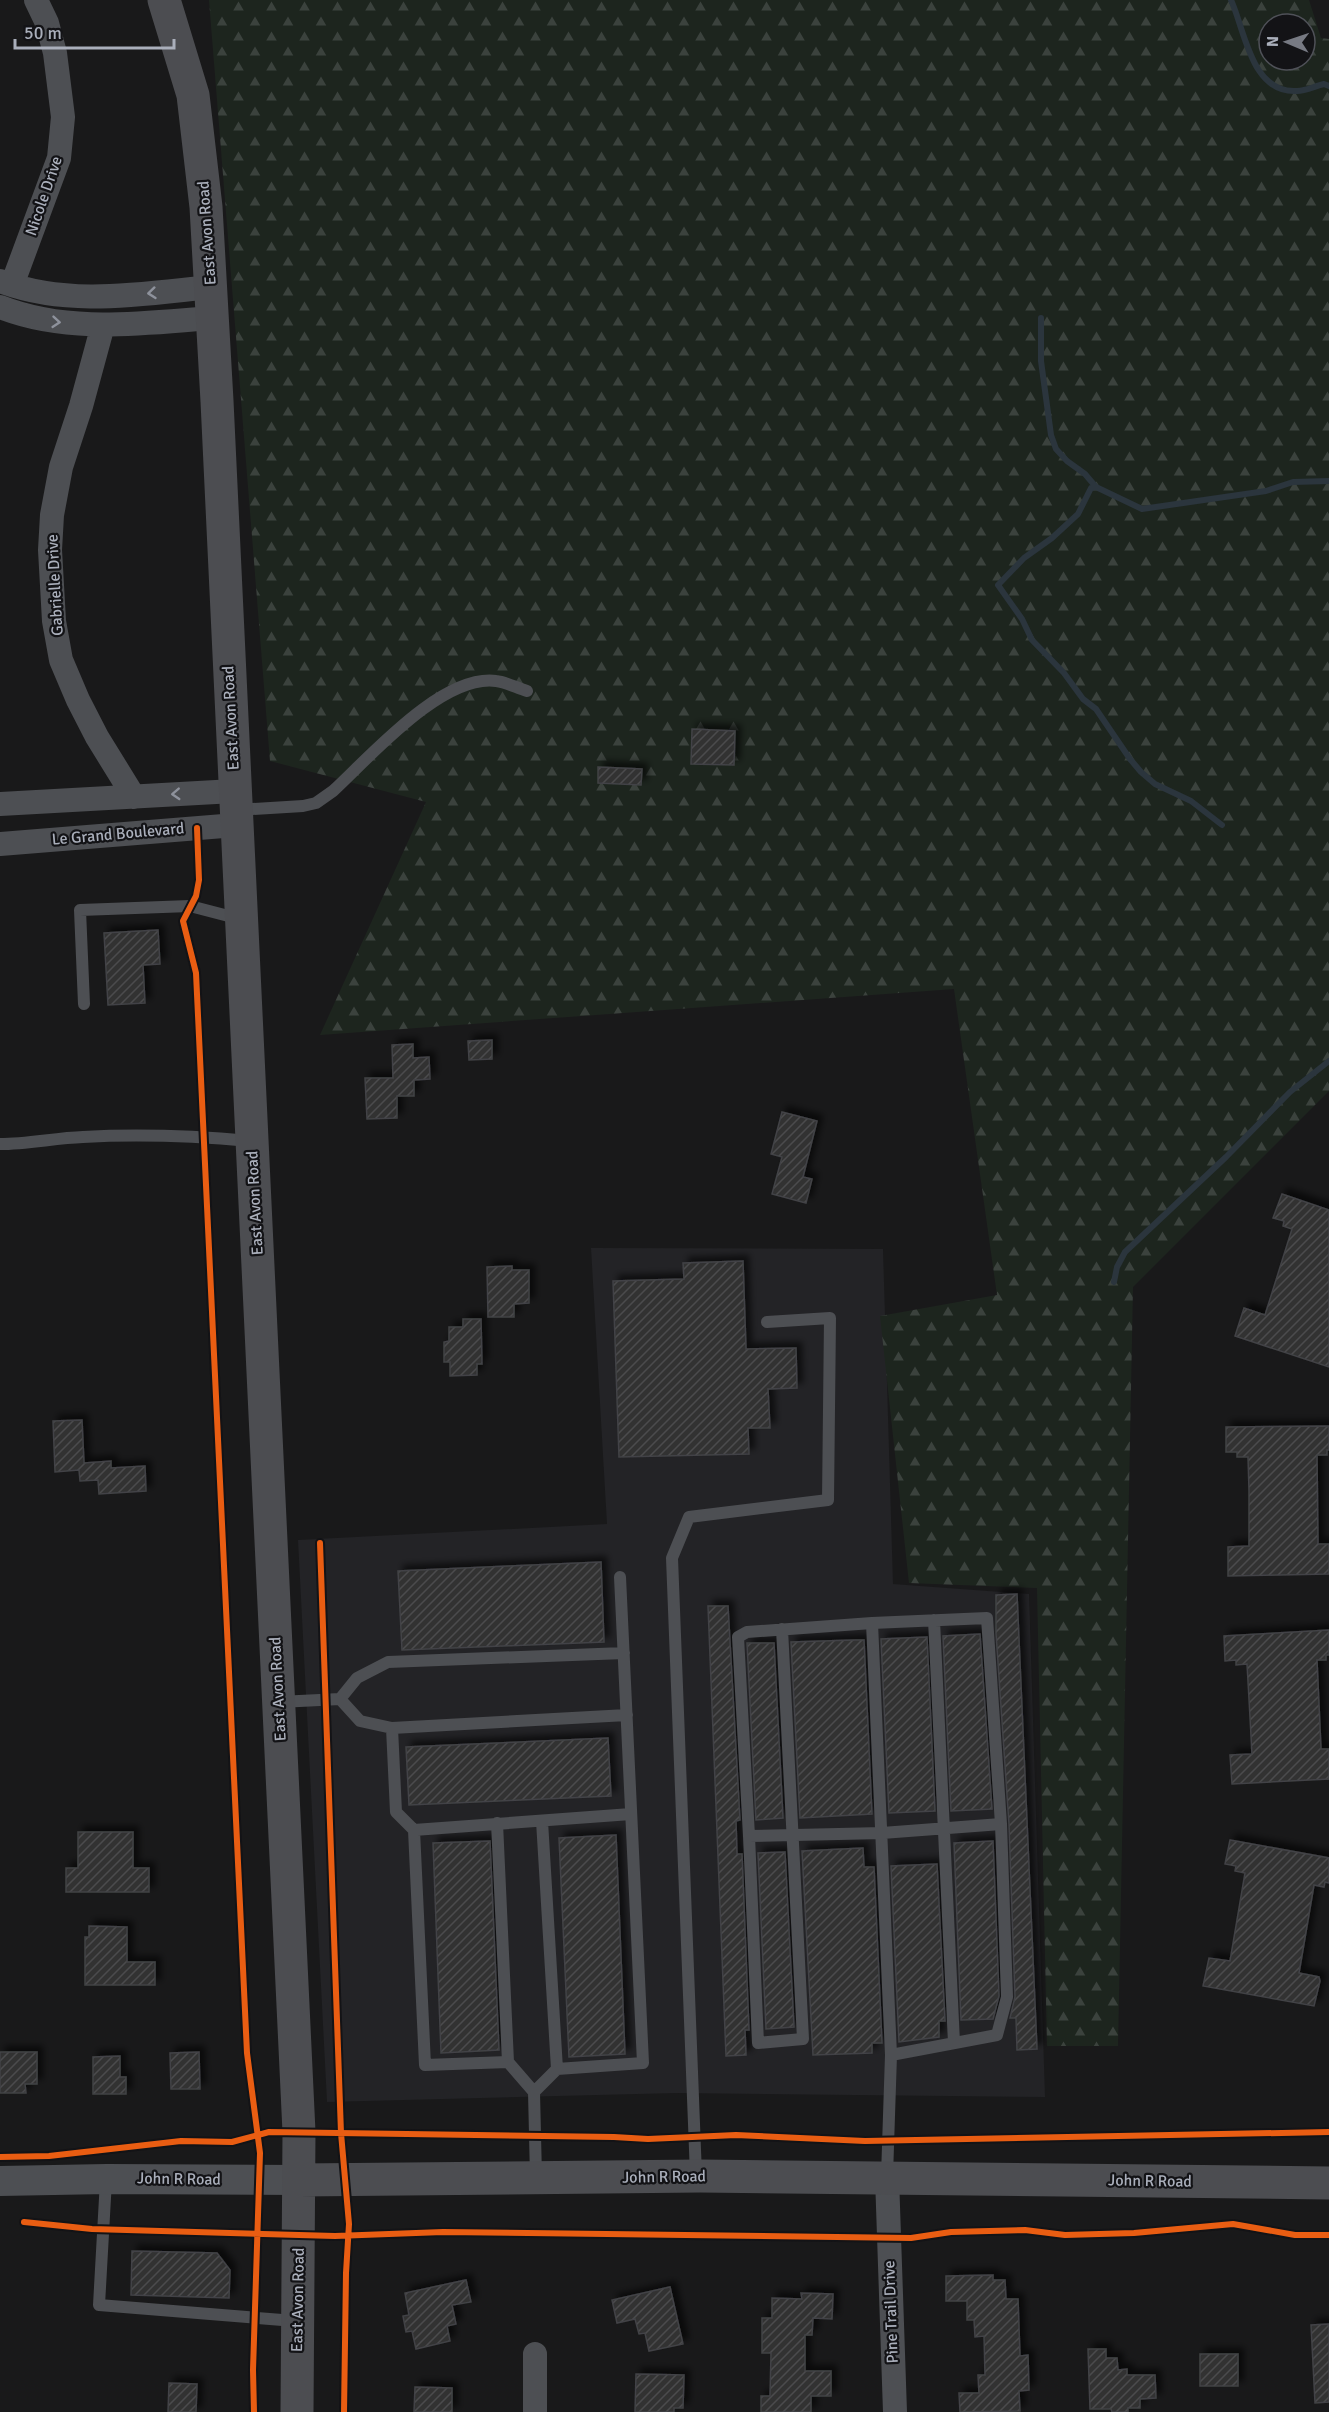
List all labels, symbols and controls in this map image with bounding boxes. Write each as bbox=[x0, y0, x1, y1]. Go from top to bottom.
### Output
scale bar bbox=[15, 12, 174, 50]
north arrow bbox=[1257, 12, 1317, 72]
text: 50 m bbox=[24, 22, 62, 44]
text: N bbox=[1263, 36, 1283, 47]
street label: Nicole Drive bbox=[21, 154, 67, 238]
street label: East Avon Road bbox=[193, 180, 221, 286]
one-way arrow bbox=[148, 286, 157, 299]
one-way arrow bbox=[52, 315, 61, 328]
street label: Gabrielle Drive bbox=[42, 534, 68, 636]
street label: East Avon Road bbox=[218, 665, 244, 771]
one-way arrow bbox=[171, 788, 180, 801]
street label: Le Grand Boulevard bbox=[51, 818, 185, 850]
street label: East Avon Road bbox=[242, 1150, 268, 1256]
street label: East Avon Road bbox=[265, 1636, 291, 1742]
street label: John R Road bbox=[622, 2166, 706, 2188]
street label: John R Road bbox=[137, 2168, 221, 2190]
street label: John R Road bbox=[1108, 2170, 1192, 2192]
street label: East Avon Road bbox=[287, 2248, 309, 2352]
street label: Pine Trail Drive bbox=[879, 2260, 903, 2364]

